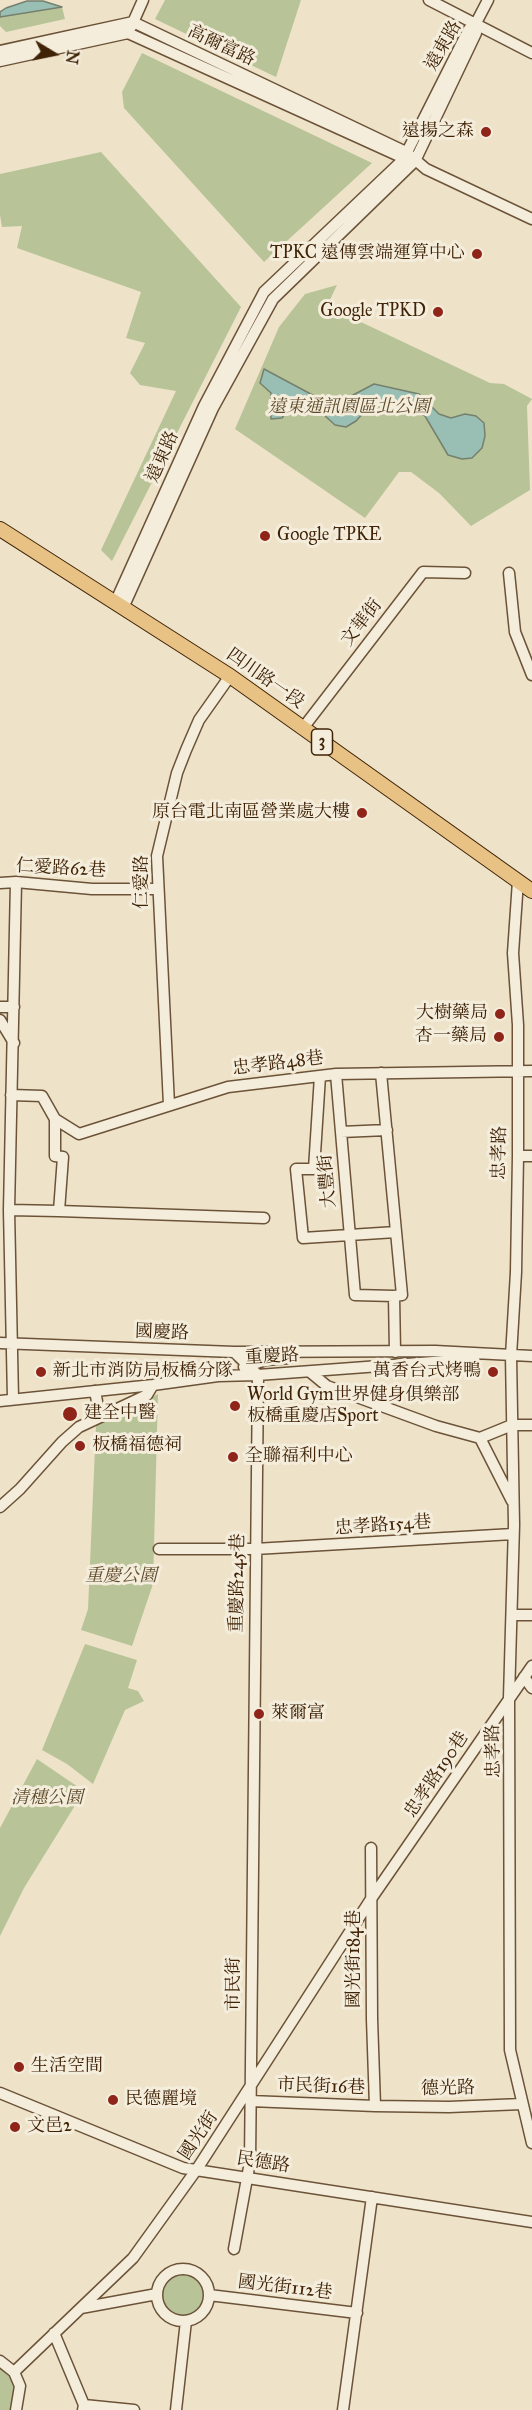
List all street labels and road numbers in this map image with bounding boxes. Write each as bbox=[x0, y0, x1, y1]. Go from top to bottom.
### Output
street label: 遠東路 bbox=[421, 17, 467, 75]
street label: 高爾富路 bbox=[184, 21, 258, 71]
street label: 遠東路 bbox=[142, 428, 184, 486]
street label: 文華街 bbox=[337, 595, 387, 651]
street label: 四川路一段 bbox=[222, 644, 308, 714]
road number: 3 bbox=[312, 729, 332, 755]
street label: 仁愛路 bbox=[132, 855, 154, 909]
street label: 仁愛路62巷 bbox=[15, 856, 107, 882]
street label: 忠孝路48巷 bbox=[231, 1048, 325, 1080]
street label: 忠孝路 bbox=[489, 1126, 511, 1180]
street label: 大豐街 bbox=[315, 1153, 341, 1209]
street label: 國慶路 bbox=[135, 1321, 189, 1345]
street label: 重慶路 bbox=[244, 1345, 300, 1369]
street label: 忠孝路154巷 bbox=[334, 1512, 432, 1540]
street label: 重慶路245巷 bbox=[226, 1533, 250, 1633]
street label: 忠孝路 bbox=[483, 1724, 505, 1778]
street label: 忠孝路190巷 bbox=[400, 1728, 474, 1822]
street label: 國光街184巷 bbox=[344, 1910, 366, 2008]
street label: 市民街 bbox=[224, 1957, 246, 2011]
street label: 市民街16巷 bbox=[277, 2075, 365, 2099]
street label: 德光路 bbox=[421, 2078, 475, 2100]
street label: 國光街 bbox=[175, 2108, 223, 2164]
street label: 民德路 bbox=[235, 2148, 291, 2178]
street label: 國光街112巷 bbox=[236, 2271, 334, 2305]

